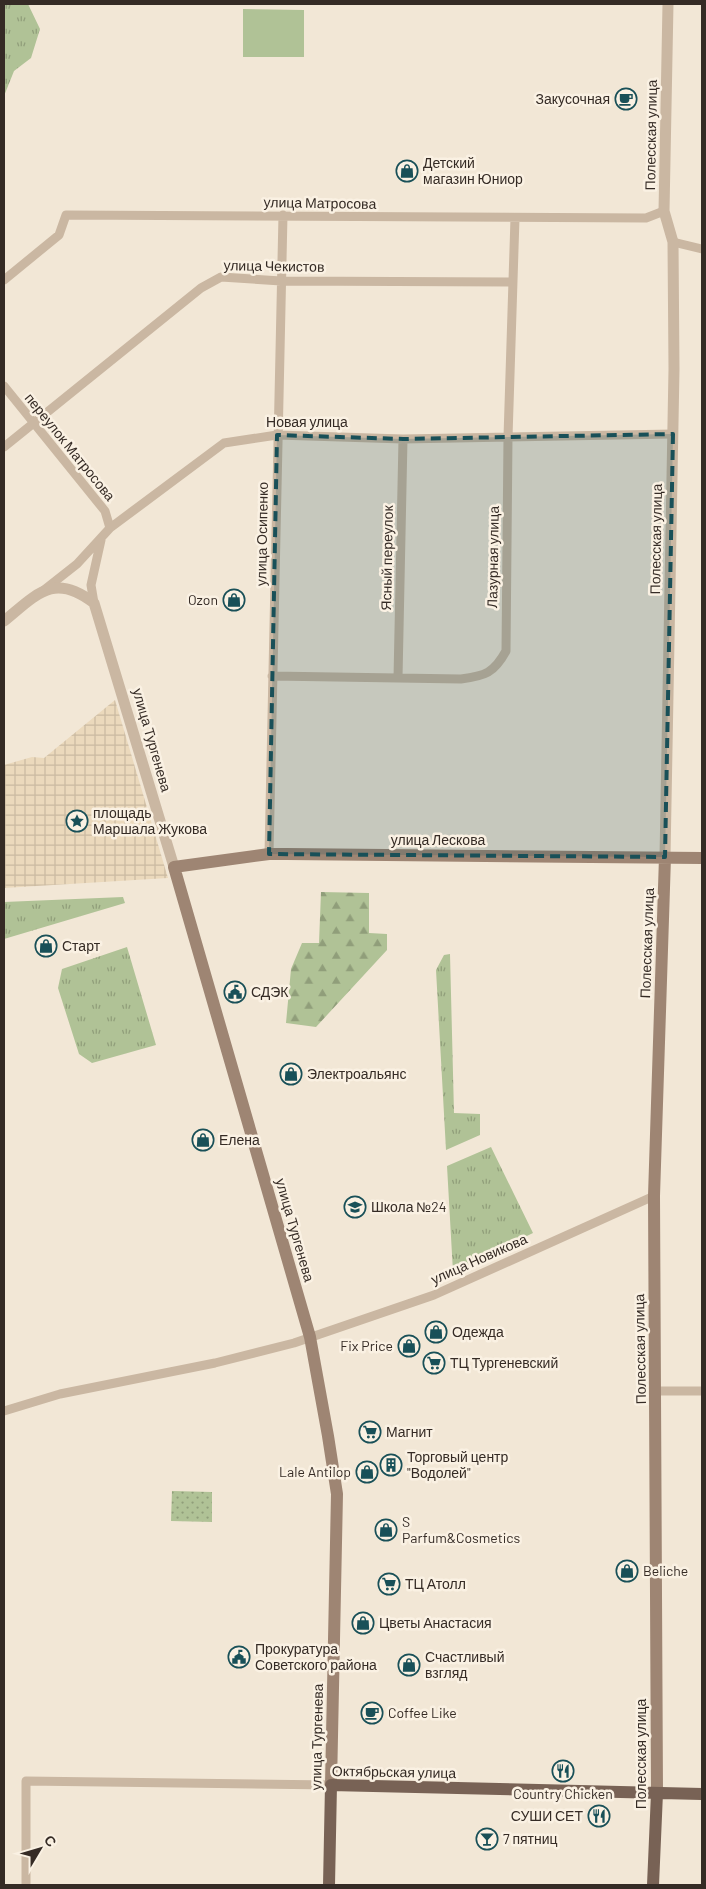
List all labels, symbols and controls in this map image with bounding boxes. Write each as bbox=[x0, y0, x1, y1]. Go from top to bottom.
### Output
street label: Полесская улица bbox=[641, 79, 660, 190]
cafe icon: Закусочная bbox=[614, 87, 638, 111]
place label: Закусочная bbox=[536, 90, 610, 107]
place label: Детский магазин Юниор bbox=[423, 154, 523, 187]
shop icon: Детский магазин Юниор bbox=[395, 159, 419, 183]
street label: улица Матросова bbox=[264, 193, 377, 212]
street label: улица Чекистов bbox=[223, 256, 325, 275]
street label: переулок Матросова bbox=[22, 389, 119, 504]
street label: Новая улица bbox=[266, 413, 348, 430]
street label: улица Осипенко bbox=[252, 482, 271, 586]
street label: Полесская улица bbox=[646, 483, 665, 594]
street label: Ясный переулок bbox=[377, 504, 396, 611]
street label: Лазурная улица bbox=[483, 506, 502, 608]
shop icon: Ozon bbox=[222, 588, 246, 612]
place label: Ozon bbox=[188, 591, 218, 608]
street label: улица Тургенева bbox=[130, 686, 175, 794]
place label: площадь Маршала Жукова bbox=[93, 804, 207, 837]
place icon: площадь Маршала Жукова bbox=[65, 809, 89, 833]
street label: улица Лескова bbox=[391, 831, 485, 848]
street label: Полесская улица bbox=[636, 887, 657, 999]
shop icon: Старт bbox=[34, 934, 58, 958]
place label: Старт bbox=[62, 937, 101, 954]
public building icon: СДЭК bbox=[223, 980, 247, 1004]
place label: СДЭК bbox=[251, 983, 289, 1000]
shop icon: Электроальянс bbox=[279, 1062, 303, 1086]
place label: Электроальянс bbox=[307, 1065, 406, 1082]
shop icon: Елена bbox=[191, 1128, 215, 1152]
place label: Елена bbox=[219, 1131, 260, 1148]
street label: улица Тургенева bbox=[273, 1176, 318, 1284]
school or university icon: Школа №24 bbox=[343, 1195, 367, 1219]
place label: Школа №24 bbox=[371, 1198, 447, 1215]
street label: улица Новикова bbox=[428, 1230, 530, 1287]
street label: Полесская улица bbox=[630, 1293, 649, 1404]
shop icon: Одежда bbox=[424, 1320, 448, 1344]
place label: Одежда bbox=[452, 1323, 504, 1340]
shop icon: Fix Price bbox=[397, 1334, 421, 1358]
place label: Fix Price bbox=[340, 1337, 393, 1354]
supermarket icon: ТЦ Тургеневский bbox=[422, 1351, 446, 1375]
place label: ТЦ Тургеневский bbox=[450, 1354, 558, 1371]
supermarket icon: Магнит bbox=[358, 1420, 382, 1444]
place label: Магнит bbox=[386, 1423, 433, 1440]
place label: Торговый центр "Водолей" bbox=[407, 1448, 509, 1481]
building icon: Торговый центр "Водолей" bbox=[379, 1453, 403, 1477]
shop icon: Lale Antilop bbox=[355, 1460, 379, 1484]
place label: Lale Antilop bbox=[279, 1463, 351, 1480]
place label: S Parfum&Cosmetics bbox=[402, 1513, 521, 1546]
shop icon: S Parfum&Cosmetics bbox=[374, 1518, 398, 1542]
shop icon: Beliche bbox=[615, 1559, 639, 1583]
place label: Beliche bbox=[643, 1562, 688, 1579]
supermarket icon: ТЦ Атолл bbox=[377, 1572, 401, 1596]
place label: ТЦ Атолл bbox=[405, 1575, 466, 1592]
shop icon: Цветы Анастасия bbox=[351, 1611, 375, 1635]
place label: Цветы Анастасия bbox=[379, 1614, 492, 1631]
place label: Прокуратура Советского района bbox=[255, 1640, 377, 1673]
public building icon: Прокуратура Советского района bbox=[227, 1645, 251, 1669]
place label: Счастливый взгляд bbox=[425, 1648, 504, 1681]
shop icon: Счастливый взгляд bbox=[397, 1653, 421, 1677]
street label: улица Тургенева bbox=[307, 1683, 326, 1791]
street label: Полесская улица bbox=[632, 1699, 649, 1809]
cafe icon: Coffee Like bbox=[360, 1701, 384, 1725]
place label: Coffee Like bbox=[388, 1704, 457, 1721]
restaurant icon: Country Chicken bbox=[551, 1759, 575, 1783]
street label: Октябрьская улица bbox=[332, 1762, 457, 1781]
place label: Country Chicken bbox=[513, 1785, 613, 1802]
restaurant icon: СУШИ СЕТ bbox=[587, 1804, 611, 1828]
place label: СУШИ СЕТ bbox=[511, 1807, 583, 1824]
north arrow bbox=[15, 1824, 65, 1874]
bar icon: 7 пятниц bbox=[475, 1827, 499, 1851]
place label: 7 пятниц bbox=[503, 1830, 558, 1847]
text: С bbox=[41, 1831, 60, 1850]

